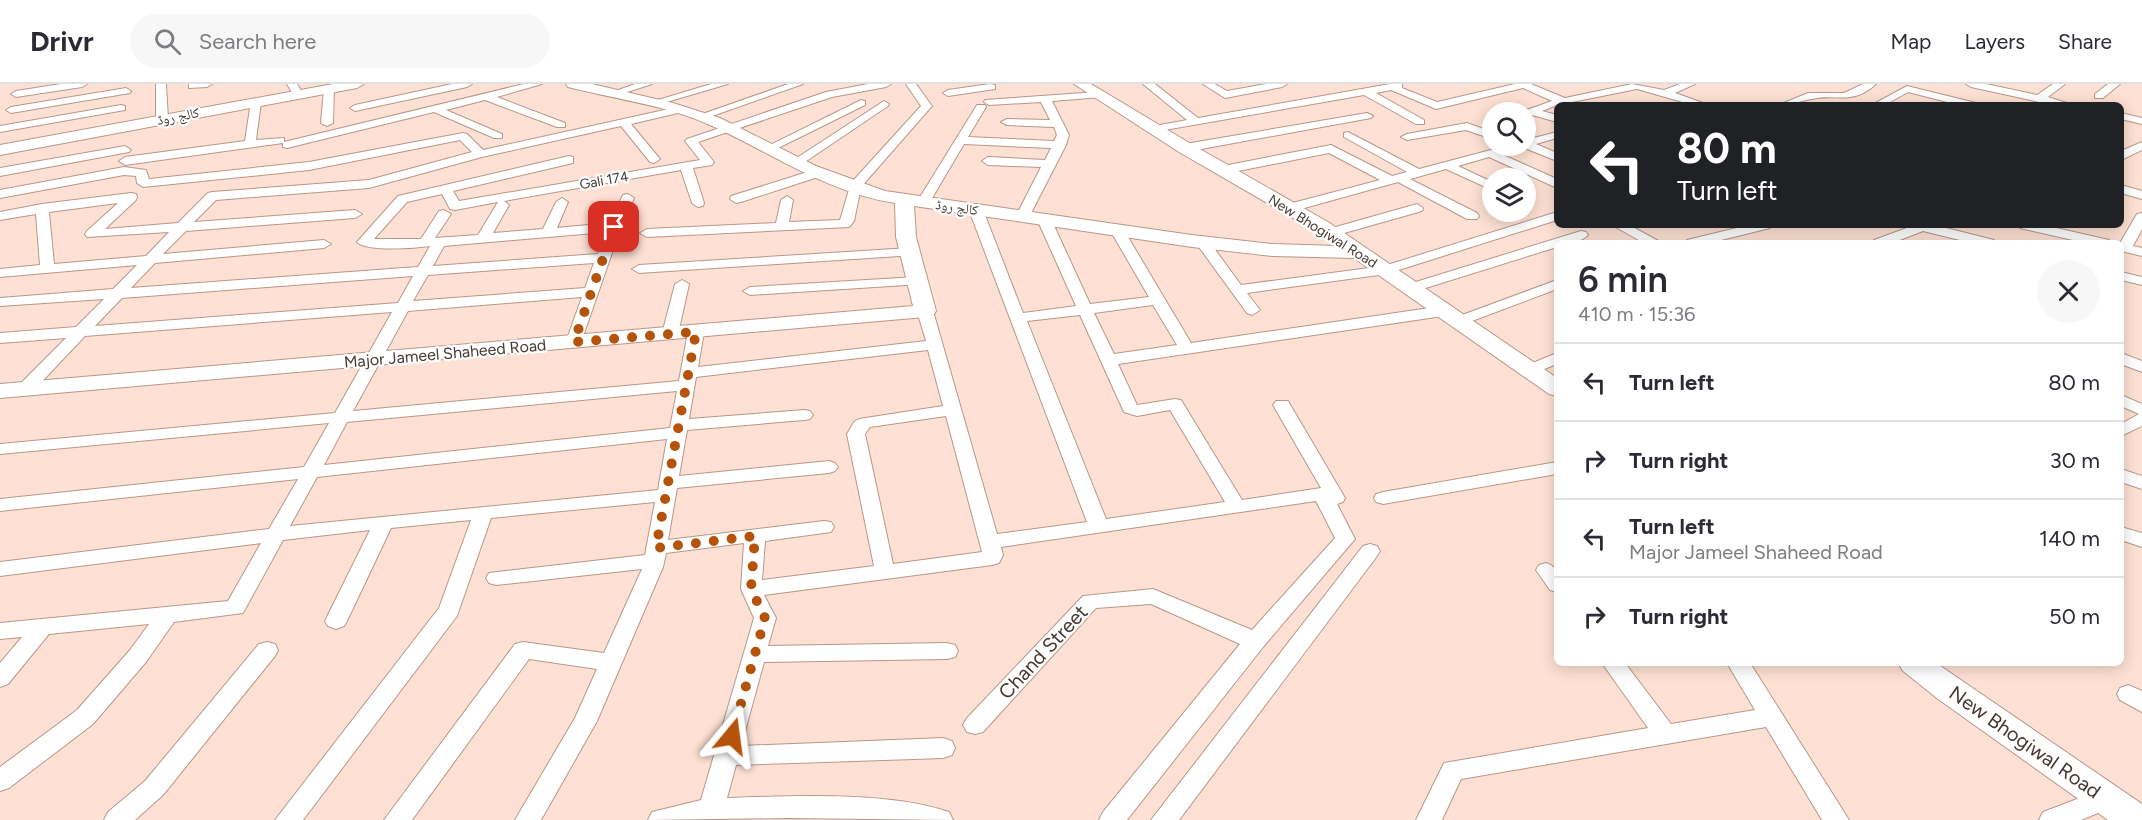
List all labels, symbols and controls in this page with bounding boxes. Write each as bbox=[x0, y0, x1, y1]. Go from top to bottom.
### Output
search box bbox=[130, 14, 550, 68]
text: Drivr bbox=[30, 24, 94, 58]
icon: search bbox=[151, 25, 184, 58]
text: Search here bbox=[199, 28, 316, 55]
text: Map bbox=[1891, 29, 1931, 54]
text: Layers bbox=[1964, 29, 2025, 54]
text: Share bbox=[2058, 29, 2112, 54]
map controls bbox=[1482, 102, 1536, 222]
button: search bbox=[1482, 102, 1536, 156]
street label: کالج روڈ bbox=[155, 104, 201, 130]
text: 80 m bbox=[1677, 123, 1777, 174]
icon: left bbox=[1578, 126, 1656, 204]
street label: Gali 174 bbox=[578, 168, 630, 193]
button: layers bbox=[1482, 168, 1536, 222]
text: Turn left bbox=[1677, 174, 1777, 207]
street label: New Bhogiwal Road bbox=[1265, 191, 1380, 272]
street label: کالج روڈ bbox=[934, 196, 980, 220]
pin bbox=[588, 201, 639, 252]
icon: arrive bbox=[597, 210, 630, 243]
text: 6 min bbox=[1578, 258, 1668, 301]
button: close bbox=[2037, 260, 2100, 323]
text: 410 m · 15:36 bbox=[1578, 302, 1695, 326]
street label: Major Jameel Shaheed Road bbox=[343, 335, 547, 372]
icon: left bbox=[1578, 366, 1611, 399]
text: Turn left bbox=[1629, 369, 1715, 396]
text: 80 m bbox=[2048, 369, 2100, 396]
icon: right bbox=[1578, 444, 1611, 477]
text: Turn right bbox=[1629, 447, 1728, 474]
text: 30 m bbox=[2050, 447, 2100, 474]
text: Turn left bbox=[1629, 513, 1715, 540]
icon: left bbox=[1578, 522, 1611, 555]
text: 140 m bbox=[2039, 525, 2100, 552]
text: Major Jameel Shaheed Road bbox=[1629, 540, 1883, 564]
street label: Chand Street bbox=[993, 600, 1093, 704]
icon: right bbox=[1578, 600, 1611, 633]
text: Turn right bbox=[1629, 603, 1728, 630]
text: 50 m bbox=[2049, 603, 2100, 630]
street label: New Bhogiwal Road bbox=[1945, 681, 2105, 803]
position arrow bbox=[700, 704, 764, 768]

